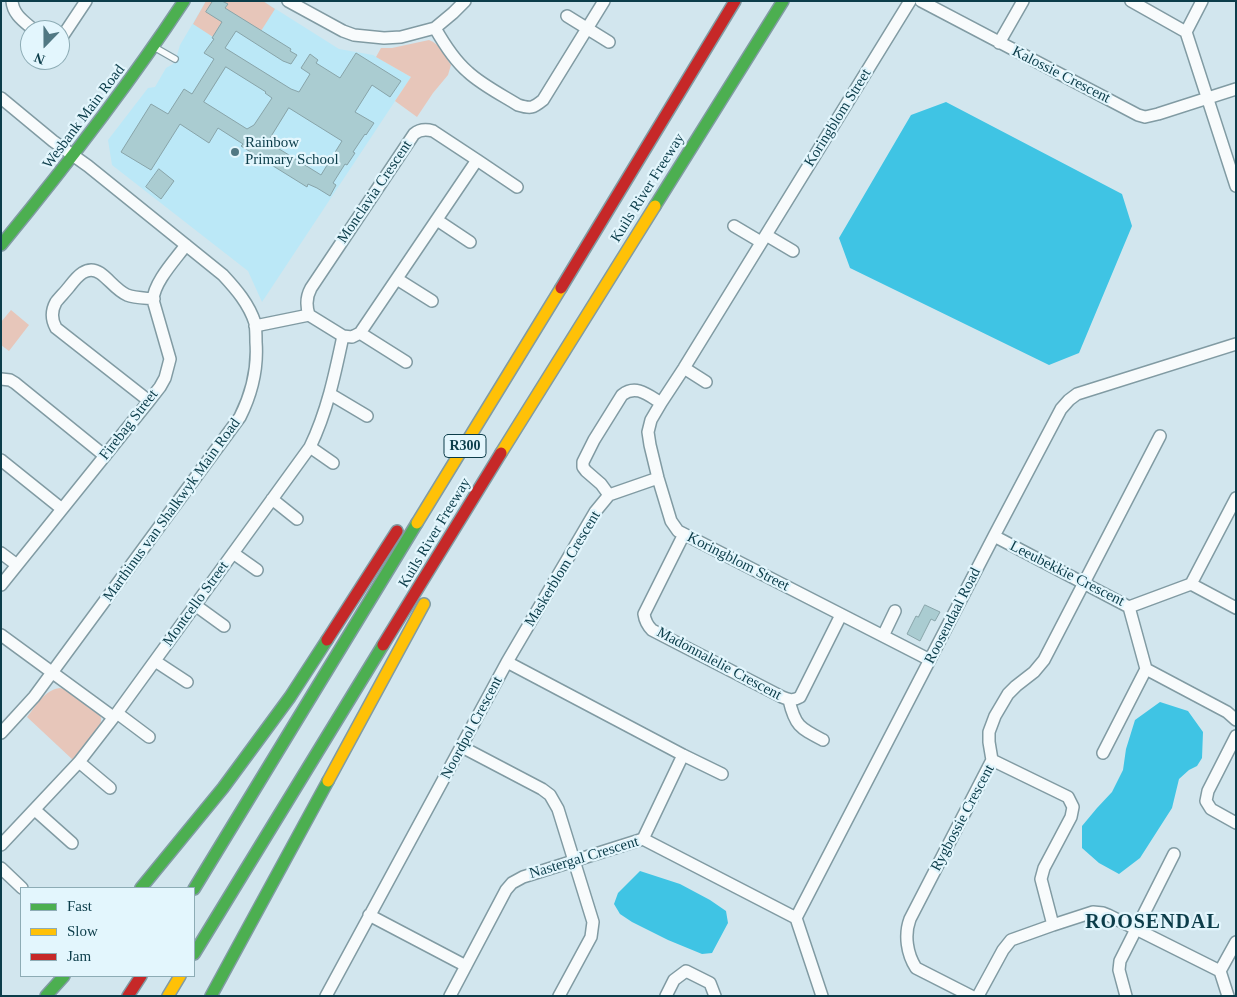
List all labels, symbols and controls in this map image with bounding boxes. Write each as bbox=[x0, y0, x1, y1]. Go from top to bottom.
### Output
north arrow bbox=[20, 20, 70, 70]
street label: Kalossie Crescent bbox=[1009, 42, 1113, 108]
text: N bbox=[32, 50, 47, 67]
street label: Wesbank Main Road bbox=[39, 61, 129, 173]
street label: Koringblom Street bbox=[801, 66, 875, 170]
street label: Kuils River Freeway bbox=[607, 130, 689, 246]
place label: Rainbow Primary School bbox=[245, 134, 339, 169]
street label: Monclavia Crescent bbox=[334, 137, 416, 247]
marker: Rainbow Primary School bbox=[229, 146, 241, 158]
street label: Firebag Street bbox=[96, 386, 162, 464]
street label: Marthinus van Shalkwyk Main Road bbox=[100, 415, 244, 605]
road number: R300 bbox=[444, 434, 486, 458]
street label: Kuils River Freeway bbox=[395, 475, 475, 591]
street label: Maskerblom Crescent bbox=[521, 508, 605, 630]
street label: Koringblom Street bbox=[684, 529, 792, 595]
street label: Leeubekkie Crescent bbox=[1007, 537, 1127, 611]
street label: Montcello Street bbox=[159, 558, 233, 650]
street label: Roosendaal Road bbox=[921, 565, 985, 667]
street label: Madonnalelie Crescent bbox=[654, 623, 784, 705]
street label: Noordpol Crescent bbox=[437, 674, 507, 782]
street label: Rygbossie Crescent bbox=[927, 762, 999, 874]
street label: Nastergal Crescent bbox=[527, 833, 641, 883]
legend bbox=[20, 887, 195, 977]
text: Fast bbox=[67, 898, 92, 914]
district label: ROOSENDAL bbox=[1084, 911, 1222, 935]
text: Slow bbox=[67, 923, 98, 939]
text: Jam bbox=[67, 948, 91, 964]

